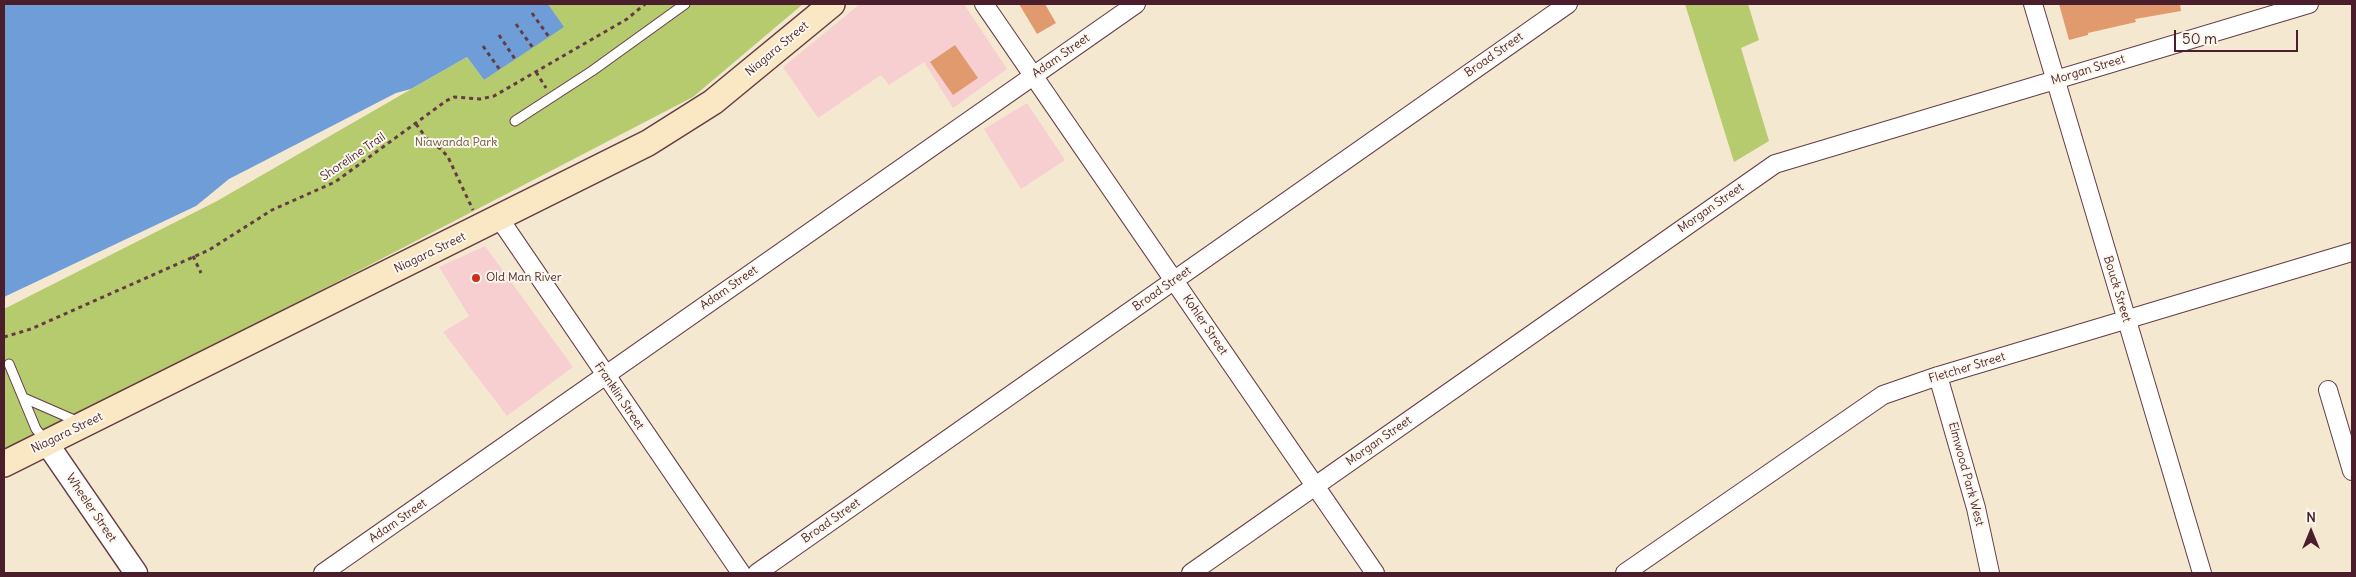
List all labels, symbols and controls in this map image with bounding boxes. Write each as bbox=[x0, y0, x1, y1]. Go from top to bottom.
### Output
street label: Niagara Street bbox=[743, 18, 811, 80]
scale bar bbox=[2176, 20, 2300, 52]
text: 50 m bbox=[2182, 29, 2217, 48]
street label: Broad Street bbox=[1462, 30, 1526, 80]
street label: Adam Street bbox=[1029, 31, 1093, 81]
street label: Morgan Street bbox=[2049, 52, 2127, 88]
street label: Shoreline Trail bbox=[318, 130, 388, 184]
park label: Niawanda Park bbox=[415, 136, 497, 150]
street label: Morgan Street bbox=[1676, 180, 1746, 236]
street label: Niagara Street bbox=[392, 229, 468, 277]
street label: Bouck Street bbox=[2100, 254, 2134, 324]
street label: Adam Street bbox=[697, 263, 761, 313]
street label: Broad Street bbox=[1130, 264, 1194, 314]
place label: Old Man River bbox=[486, 271, 562, 285]
marker: Old Man River bbox=[470, 272, 482, 284]
street label: Kohler Street bbox=[1179, 292, 1231, 358]
street label: Fletcher Street bbox=[1927, 350, 2007, 386]
street label: Franklin Street bbox=[591, 360, 647, 432]
street label: Niagara Street bbox=[29, 409, 105, 457]
street label: Morgan Street bbox=[1344, 413, 1414, 469]
street label: Elmwood Park West bbox=[1945, 420, 1987, 528]
street label: Wheeler Street bbox=[63, 471, 119, 545]
street label: Adam Street bbox=[366, 496, 430, 546]
street label: Broad Street bbox=[799, 496, 863, 546]
north arrow bbox=[2286, 507, 2336, 557]
text: N bbox=[2306, 508, 2316, 526]

